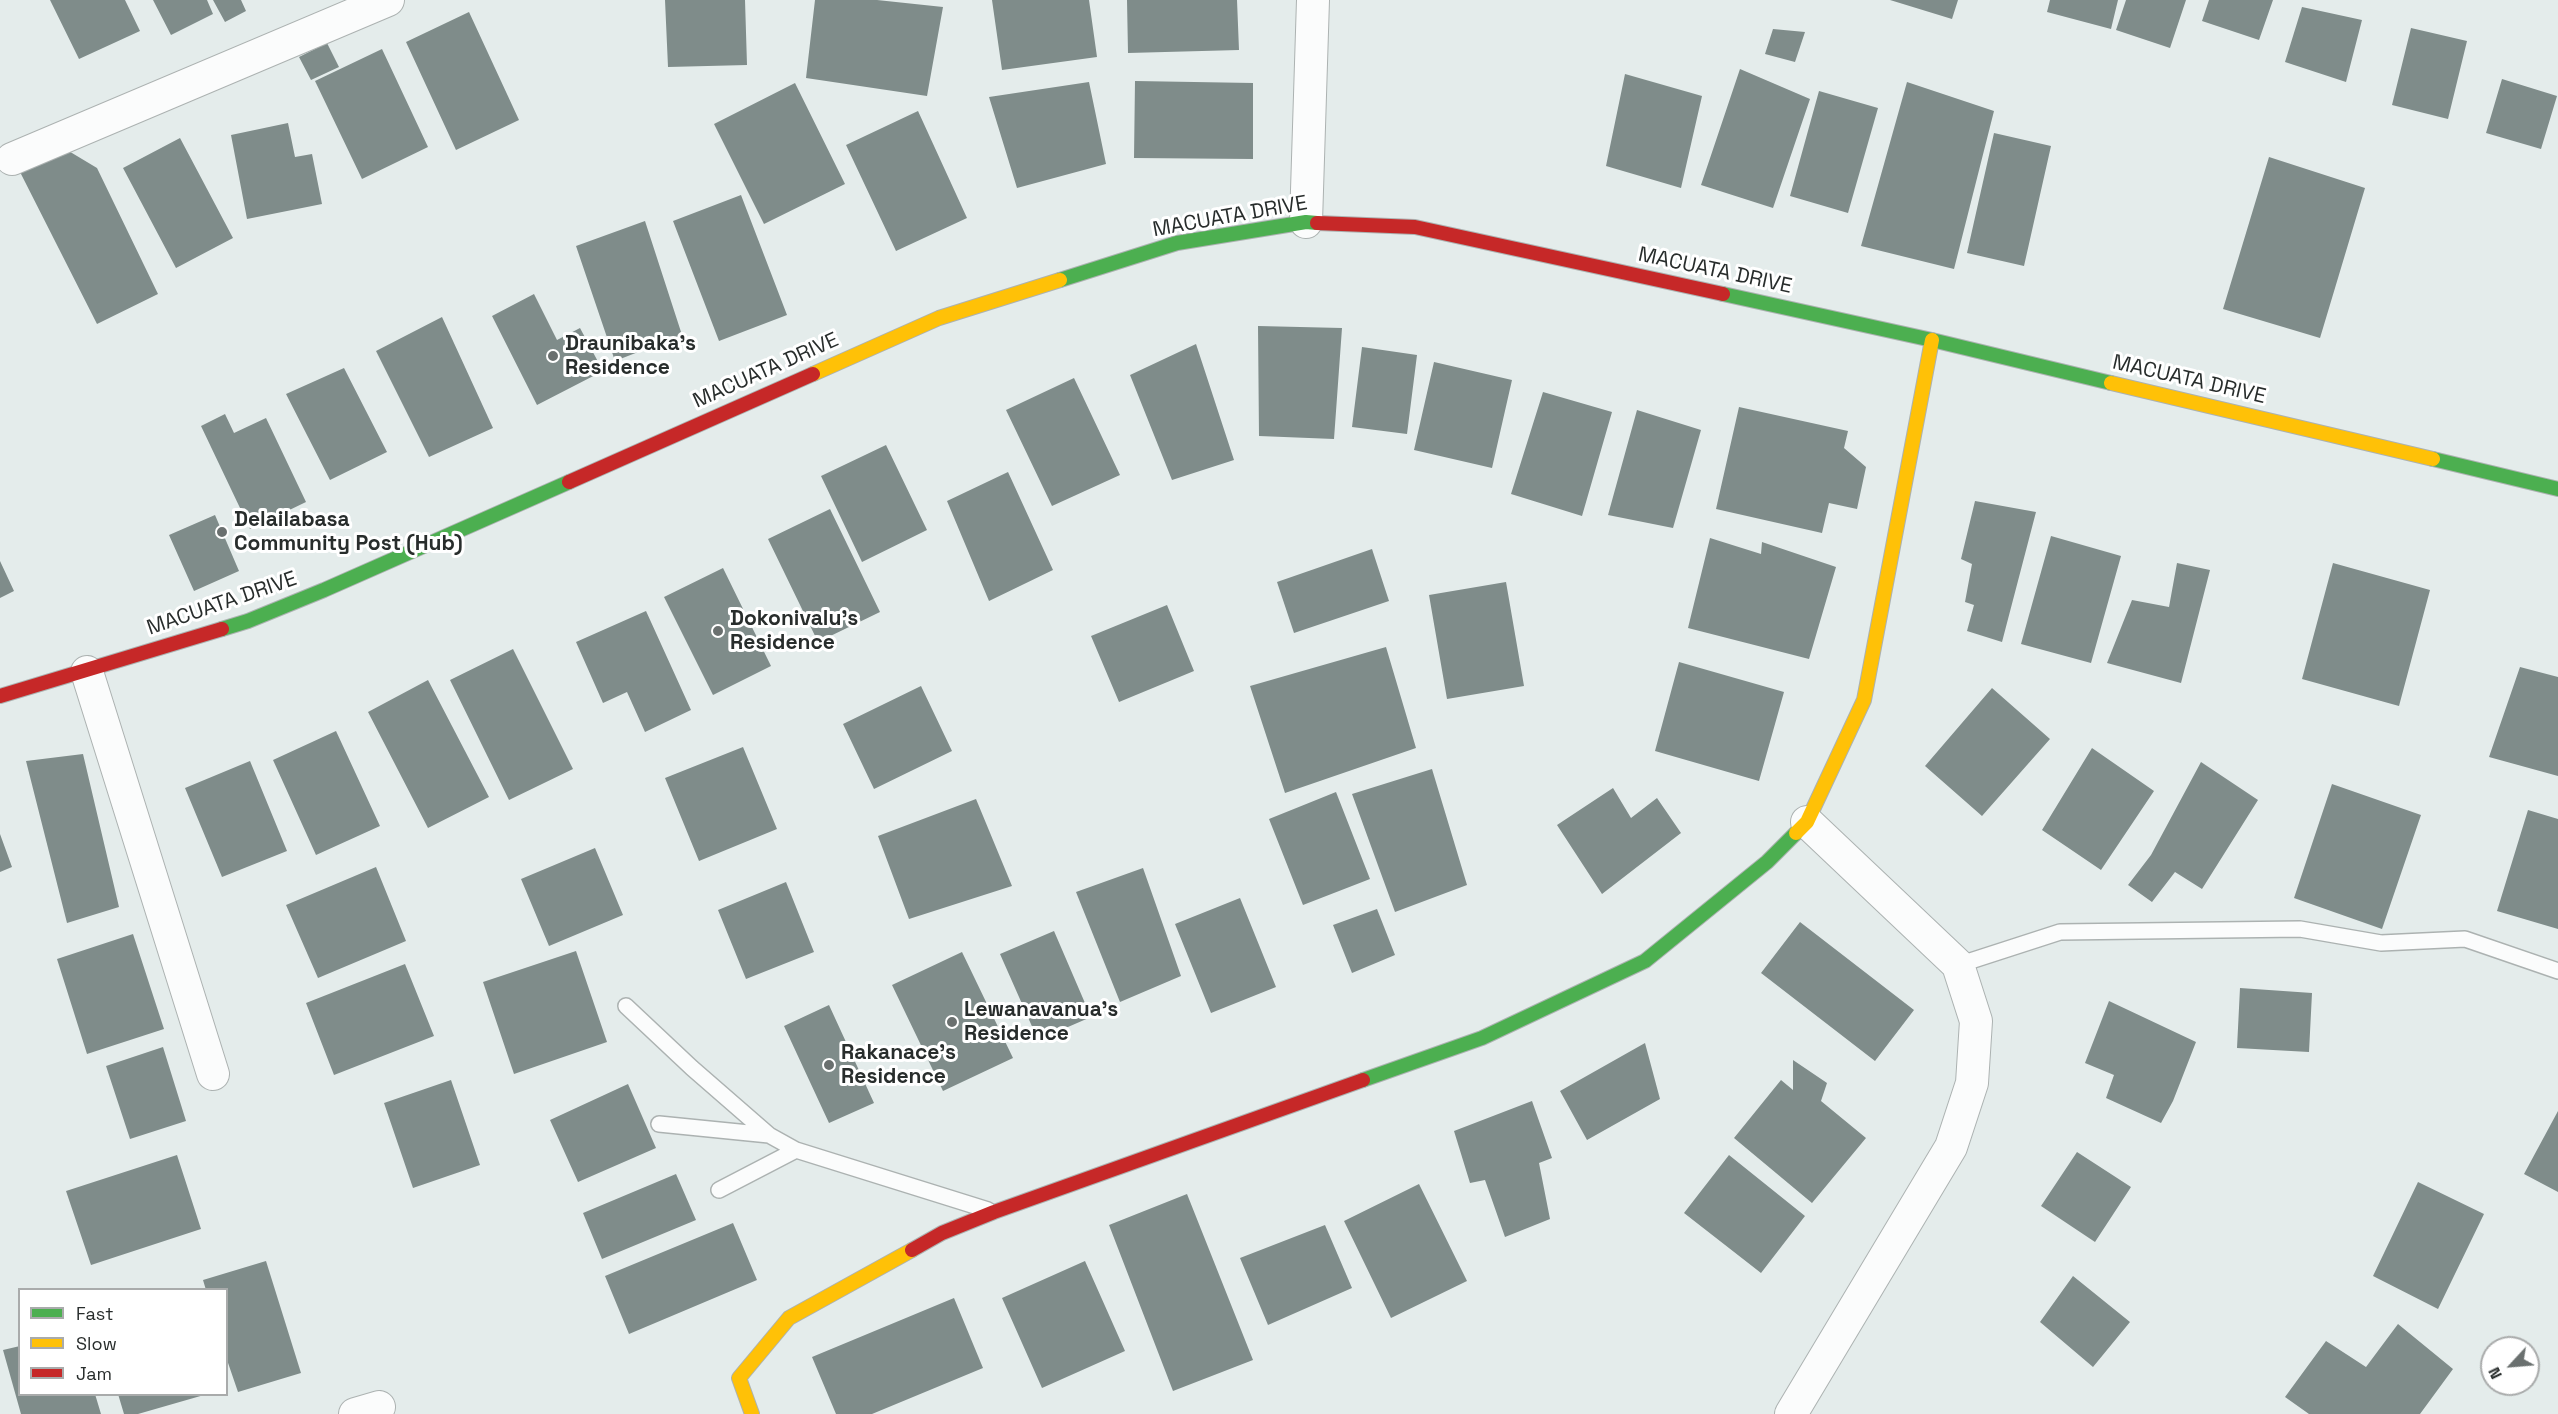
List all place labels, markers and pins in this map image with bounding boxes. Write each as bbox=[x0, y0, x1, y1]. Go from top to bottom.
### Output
place label: Draunibaka's Residence bbox=[565, 331, 696, 381]
marker: Draunibaka's Residence bbox=[546, 349, 560, 363]
place label: Delailabasa Community Post (Hub) bbox=[234, 507, 463, 557]
marker: Delailabasa Community Post (Hub) bbox=[215, 525, 229, 539]
place label: Dokonivalu's Residence bbox=[730, 606, 858, 656]
marker: Dokonivalu's Residence bbox=[711, 624, 725, 638]
place label: Lewanavanua's Residence bbox=[964, 997, 1118, 1047]
marker: Lewanavanua's Residence bbox=[945, 1015, 959, 1029]
place label: Rakanace's Residence bbox=[841, 1040, 956, 1090]
marker: Rakanace's Residence bbox=[822, 1058, 836, 1072]

